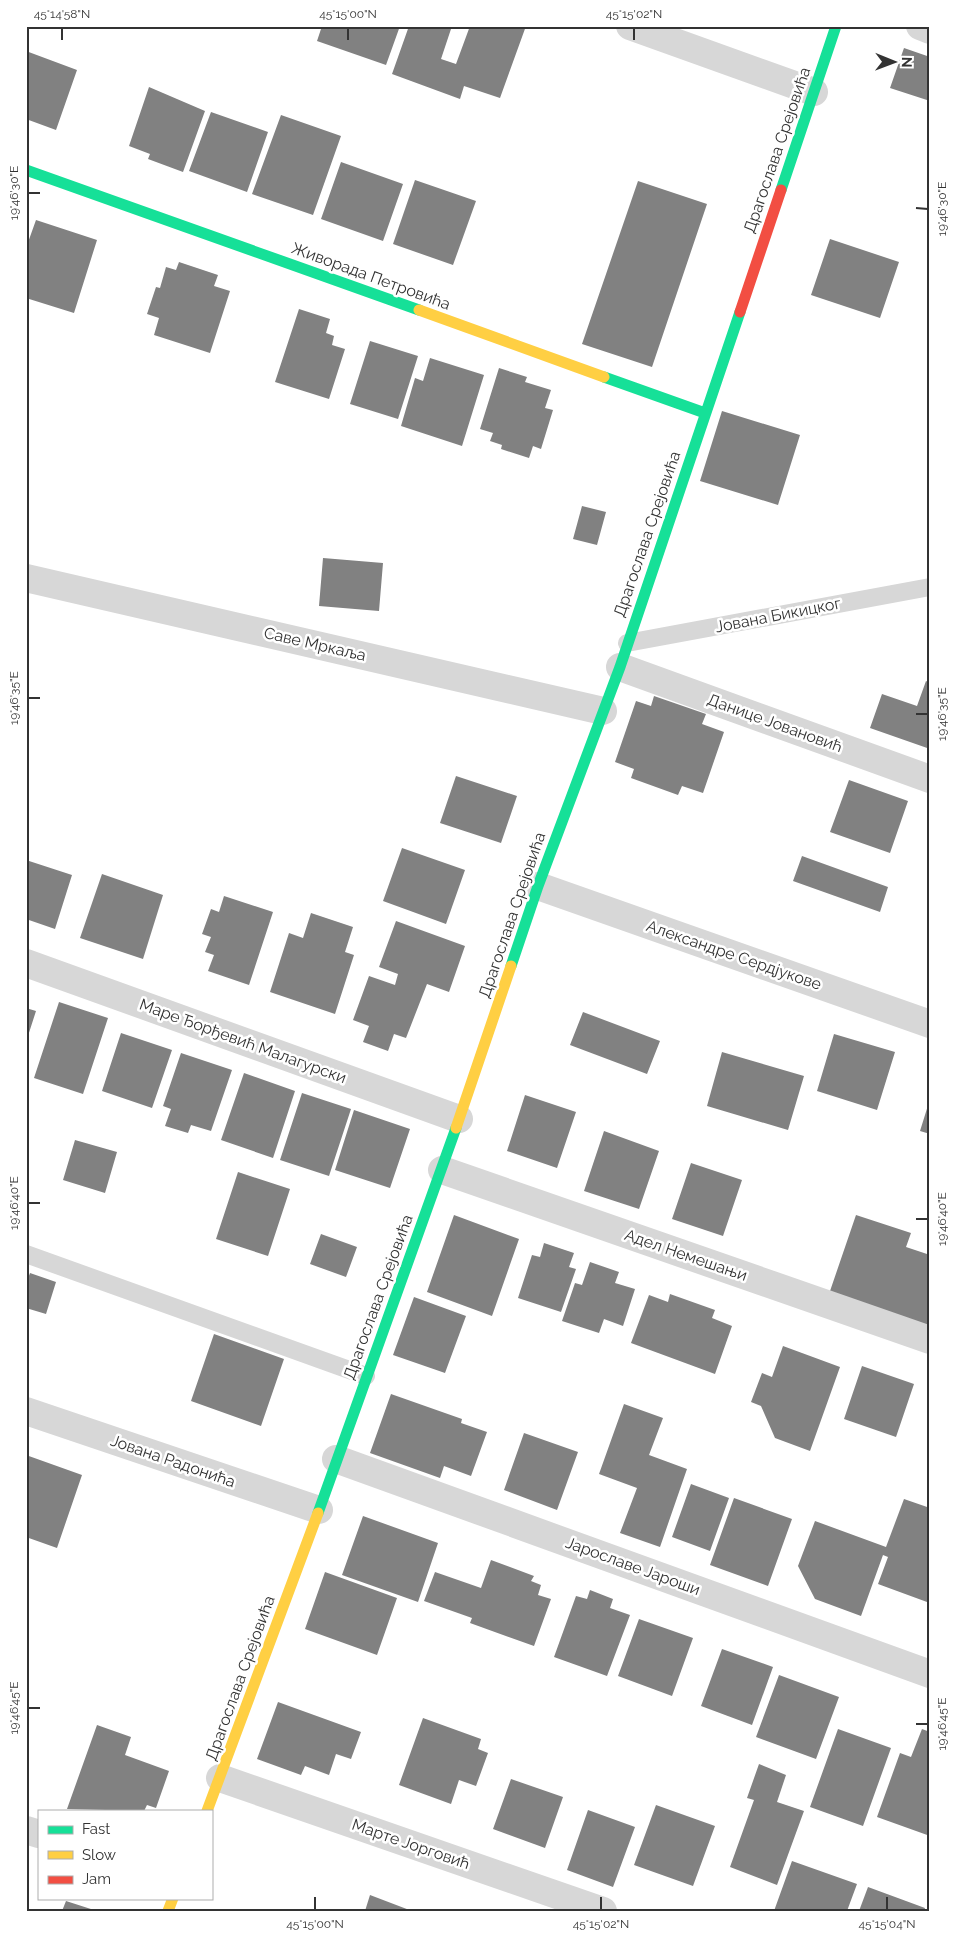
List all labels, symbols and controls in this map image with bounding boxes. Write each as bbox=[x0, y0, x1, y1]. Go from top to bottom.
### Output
text: 45°14'58"N bbox=[34, 7, 90, 21]
text: 45°15'00"N bbox=[319, 7, 377, 21]
text: 45°15'02"N bbox=[606, 7, 662, 21]
north arrow bbox=[868, 38, 918, 88]
text: N bbox=[899, 57, 915, 68]
street label: Драгослава Срејовића bbox=[740, 65, 814, 235]
text: 19°46'30"E bbox=[7, 166, 21, 220]
text: 19°46'30"E bbox=[935, 182, 949, 236]
street label: Живорада Петровића bbox=[289, 238, 453, 314]
street label: Драгослава Срејовића bbox=[610, 449, 684, 619]
street label: Јована Бикицког bbox=[714, 593, 843, 636]
street label: Саве Мркаља bbox=[262, 623, 368, 665]
text: 19°46'35"E bbox=[7, 671, 21, 725]
text: 19°46'35"E bbox=[935, 687, 949, 741]
street label: Данице Јовановић bbox=[705, 690, 845, 756]
street label: Драгослава Срејовића bbox=[475, 830, 549, 1000]
street label: Александре Сердјукове bbox=[644, 916, 824, 994]
street label: Маре Ђорђевић Малагурски bbox=[137, 995, 349, 1087]
text: 19°46'40"E bbox=[7, 1176, 21, 1230]
text: 19°46'40"E bbox=[935, 1192, 949, 1246]
street label: Драгослава Срејовића bbox=[339, 1212, 417, 1382]
street label: Адел Немешањи bbox=[622, 1225, 750, 1285]
street label: Јована Радонића bbox=[108, 1431, 238, 1491]
street label: Јарославе Јароши bbox=[563, 1533, 703, 1599]
street label: Драгослава Срејовића bbox=[201, 1593, 279, 1763]
text: 19°46'45"E bbox=[7, 1681, 21, 1735]
text: 19°46'45"E bbox=[935, 1697, 949, 1751]
legend bbox=[38, 1810, 212, 1900]
street label: Марте Јорговић bbox=[349, 1815, 473, 1873]
text: Fast bbox=[82, 1820, 110, 1838]
text: Slow bbox=[82, 1846, 116, 1864]
text: Jam bbox=[82, 1870, 111, 1888]
text: 45°15'00"N bbox=[286, 1917, 344, 1931]
text: 45°15'02"N bbox=[573, 1917, 629, 1931]
text: 45°15'04"N bbox=[859, 1917, 915, 1931]

